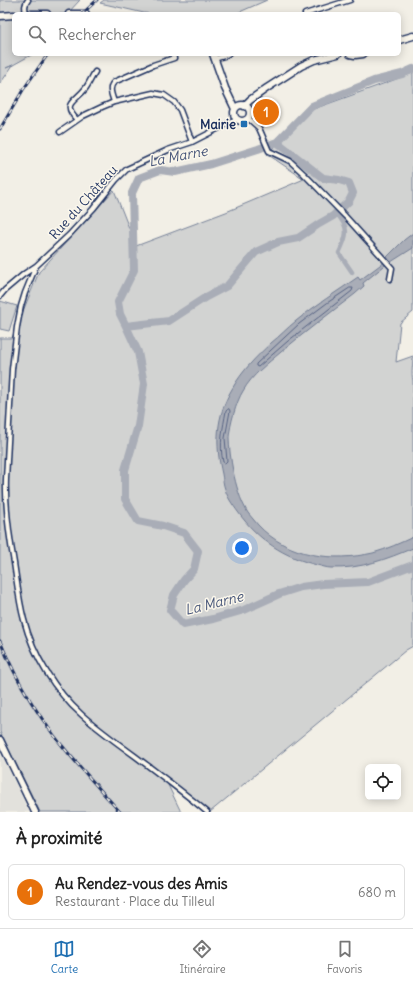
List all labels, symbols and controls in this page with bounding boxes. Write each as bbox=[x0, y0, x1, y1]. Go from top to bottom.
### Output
search box bbox=[12, 12, 401, 56]
icon: search bbox=[26, 23, 48, 45]
text: Rechercher bbox=[58, 25, 136, 44]
pin: 1 bbox=[253, 97, 279, 127]
place label: Mairie bbox=[200, 116, 236, 133]
marker: Mairie bbox=[239, 119, 249, 129]
water label: La Marne bbox=[147, 141, 210, 171]
street label: Rue du Château bbox=[46, 161, 121, 243]
your location bbox=[232, 538, 252, 558]
water label: La Marne bbox=[183, 587, 246, 619]
map controls bbox=[365, 764, 401, 800]
button: locate bbox=[365, 764, 401, 800]
text: À proximité bbox=[16, 827, 102, 849]
text: Au Rendez-vous des Amis bbox=[55, 874, 228, 893]
text: 1 bbox=[27, 884, 33, 901]
text: 680 m bbox=[358, 884, 396, 901]
text: Restaurant · Place du Tilleul bbox=[55, 893, 215, 910]
tab: Carte bbox=[51, 938, 78, 976]
tab: Itinéraire bbox=[179, 938, 226, 976]
tab: Favoris bbox=[327, 938, 362, 976]

